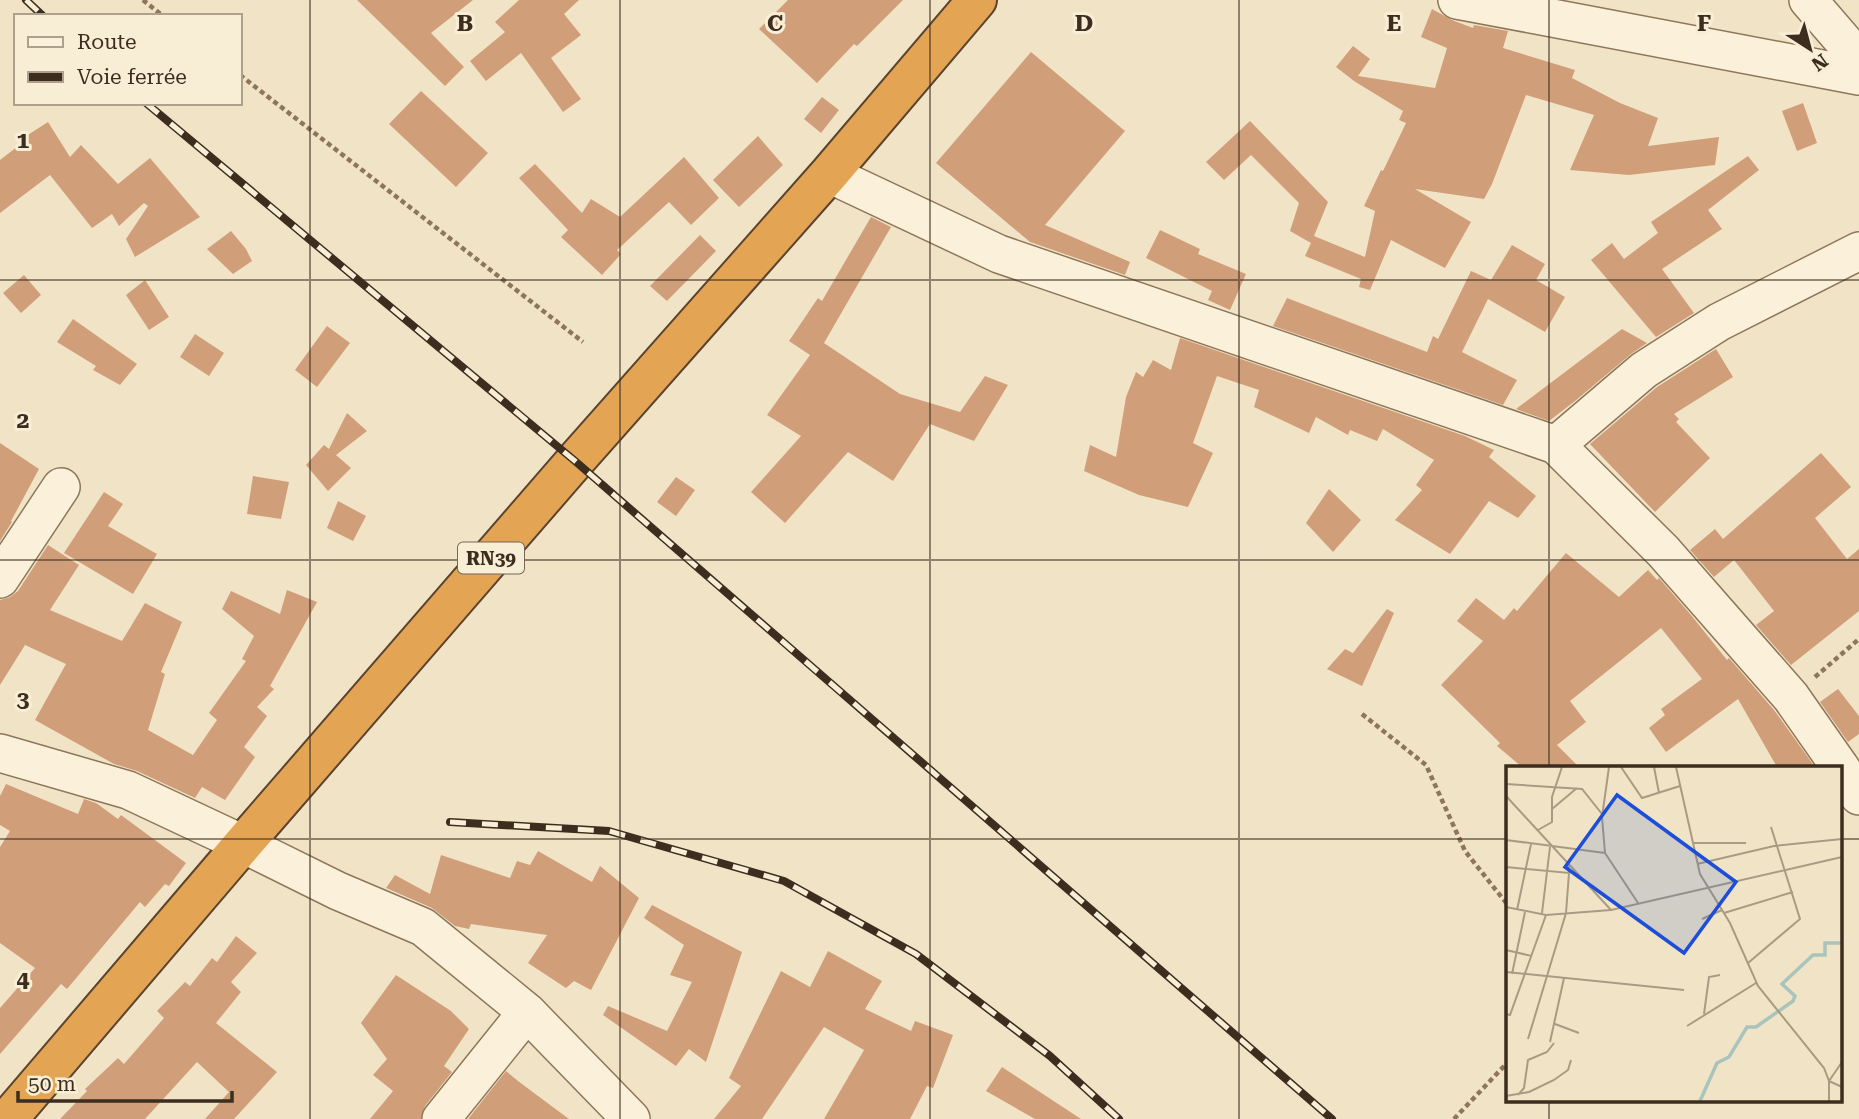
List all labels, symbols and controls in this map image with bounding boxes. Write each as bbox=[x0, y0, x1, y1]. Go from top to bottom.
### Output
text: B bbox=[457, 10, 473, 37]
text: C bbox=[767, 10, 783, 37]
text: D bbox=[1075, 10, 1093, 37]
text: E bbox=[1387, 10, 1401, 37]
text: F bbox=[1697, 10, 1711, 37]
legend bbox=[14, 14, 242, 105]
north arrow bbox=[1775, 14, 1845, 84]
text: Route bbox=[77, 30, 136, 54]
text: N bbox=[1807, 49, 1832, 76]
text: Voie ferrée bbox=[77, 65, 187, 89]
text: 1 bbox=[17, 127, 30, 154]
text: 2 bbox=[17, 407, 29, 434]
road number: RN39 bbox=[458, 542, 524, 573]
text: 3 bbox=[17, 686, 30, 713]
inset map bbox=[1506, 766, 1842, 1102]
text: 4 bbox=[17, 966, 30, 993]
scale bar bbox=[18, 1060, 231, 1104]
text: 50 m bbox=[28, 1072, 76, 1096]

